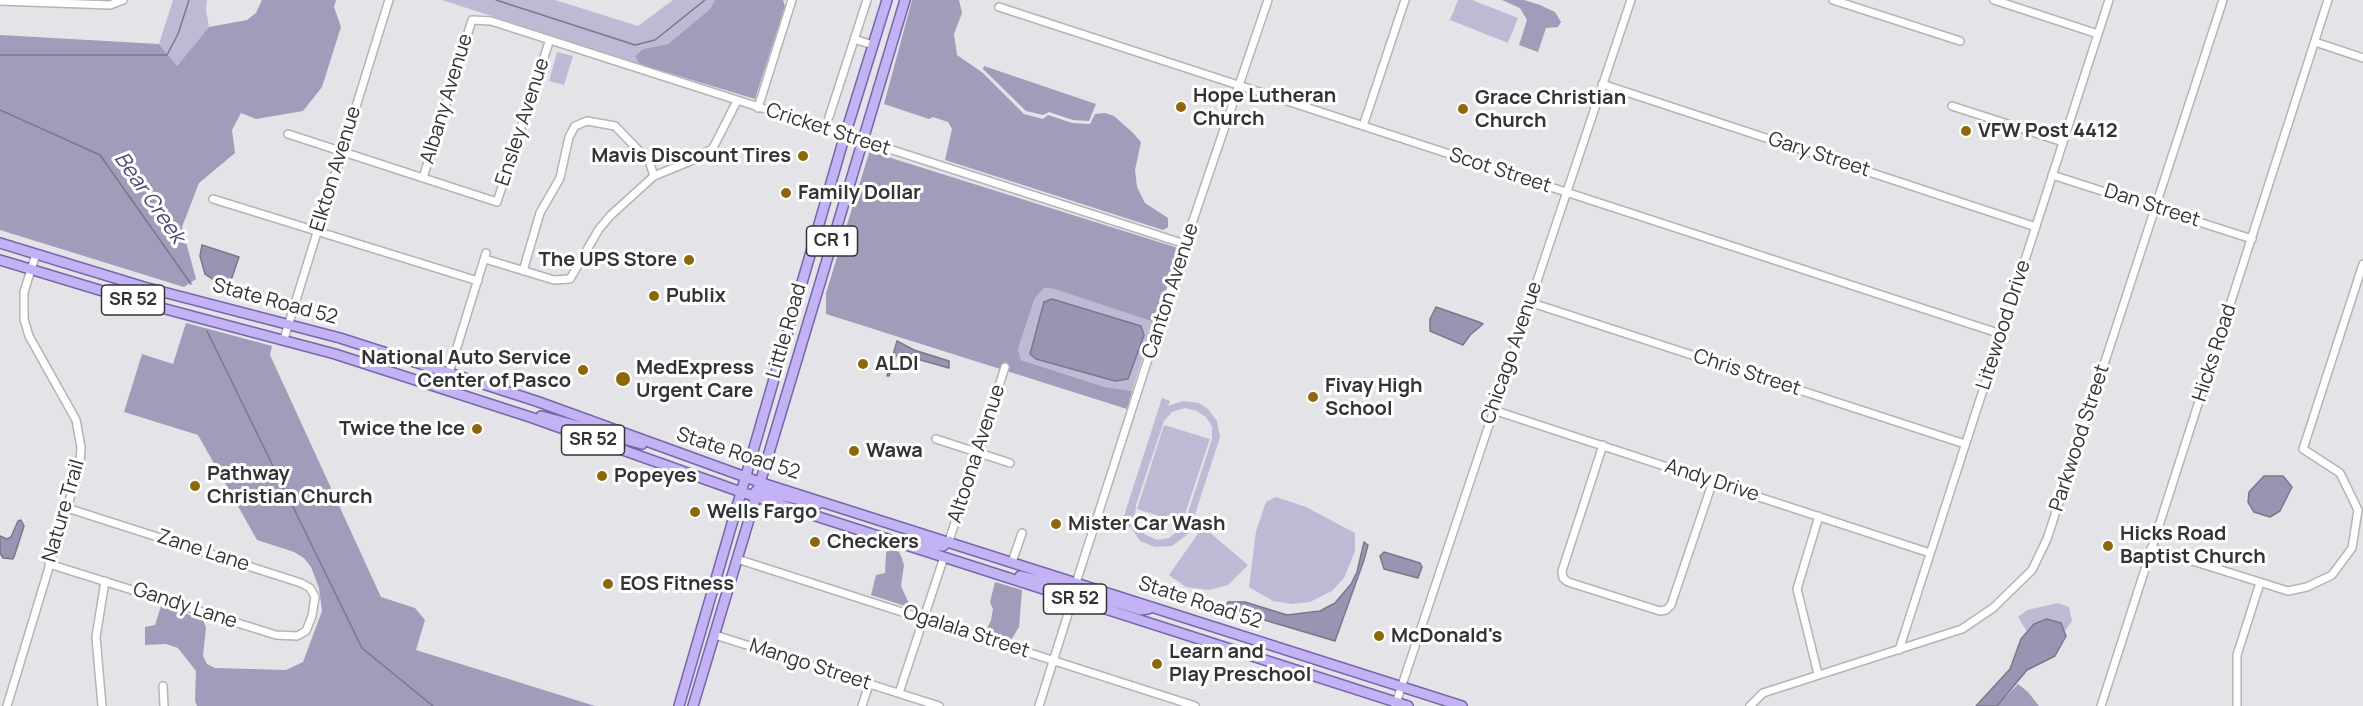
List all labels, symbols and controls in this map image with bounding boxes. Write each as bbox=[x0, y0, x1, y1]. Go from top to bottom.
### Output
street label: Albany Avenue bbox=[416, 31, 478, 167]
street label: Ensley Avenue bbox=[491, 55, 555, 189]
place label: Hope Lutheran Church bbox=[1193, 84, 1336, 131]
place label: Grace Christian Church bbox=[1475, 86, 1626, 133]
street label: Cricket Street bbox=[763, 99, 893, 161]
marker: Hope Lutheran Church bbox=[1174, 100, 1188, 114]
marker: Grace Christian Church bbox=[1456, 102, 1470, 116]
street label: Elkton Avenue bbox=[306, 103, 366, 235]
place label: VFW Post 4412 bbox=[1978, 119, 2118, 143]
marker: VFW Post 4412 bbox=[1959, 124, 1973, 138]
street label: Gary Street bbox=[1765, 127, 1873, 183]
street label: Scot Street bbox=[1446, 143, 1554, 199]
place label: Mavis Discount Tires bbox=[591, 144, 791, 168]
water label: Bear Creek bbox=[108, 147, 190, 249]
marker: Mavis Discount Tires bbox=[796, 149, 810, 163]
street label: Dan Street bbox=[2101, 179, 2203, 233]
place label: Family Dollar bbox=[798, 181, 921, 205]
marker: Family Dollar bbox=[779, 186, 793, 200]
street label: Canton Avenue bbox=[1138, 220, 1204, 362]
road number: CR 1 bbox=[806, 226, 858, 256]
place label: The UPS Store bbox=[539, 248, 677, 272]
marker: The UPS Store bbox=[682, 253, 696, 267]
street label: Litewood Drive bbox=[1972, 257, 2036, 393]
street label: State Road 52 bbox=[210, 274, 340, 330]
street label: Chicago Avenue bbox=[1476, 279, 1548, 427]
street label: Little Road bbox=[762, 281, 812, 381]
place label: Publix bbox=[666, 284, 726, 308]
road number: SR 52 bbox=[102, 285, 164, 315]
marker: Publix bbox=[647, 289, 661, 303]
street label: Hicks Road bbox=[2188, 301, 2242, 405]
street label: Chris Street bbox=[1690, 344, 1804, 402]
place label: National Auto Service Center of Pasco bbox=[361, 346, 571, 393]
place label: ALDI bbox=[875, 352, 919, 376]
place label: MedExpress Urgent Care bbox=[636, 356, 754, 403]
marker: ALDI bbox=[856, 357, 870, 371]
street label: Parkwood Street bbox=[2045, 362, 2115, 514]
marker: National Auto Service Center of Pasco bbox=[576, 363, 590, 377]
marker: MedExpress Urgent Care bbox=[614, 370, 632, 388]
place label: Fivay High School bbox=[1325, 374, 1423, 421]
street label: Altoona Avenue bbox=[943, 382, 1011, 526]
marker: Fivay High School bbox=[1306, 390, 1320, 404]
place label: Twice the Ice bbox=[339, 417, 465, 441]
marker: Twice the Ice bbox=[470, 422, 484, 436]
street label: State Road 52 bbox=[673, 423, 803, 485]
road number: SR 52 bbox=[562, 425, 624, 455]
place label: Wawa bbox=[866, 439, 923, 463]
marker: Wawa bbox=[847, 444, 861, 458]
street label: Andy Drive bbox=[1662, 455, 1762, 507]
street label: Nature Trail bbox=[38, 457, 90, 565]
place label: Pathway Christian Church bbox=[207, 462, 373, 509]
place label: Popeyes bbox=[614, 464, 697, 488]
marker: Popeyes bbox=[595, 469, 609, 483]
marker: Pathway Christian Church bbox=[188, 479, 202, 493]
place label: Wells Fargo bbox=[707, 500, 817, 524]
marker: Wells Fargo bbox=[688, 505, 702, 519]
place label: Mister Car Wash bbox=[1068, 512, 1225, 536]
marker: Mister Car Wash bbox=[1049, 517, 1063, 531]
place label: Hicks Road Baptist Church bbox=[2120, 522, 2266, 569]
street label: Zane Lane bbox=[154, 525, 252, 577]
place label: Checkers bbox=[827, 530, 919, 554]
marker: Checkers bbox=[808, 535, 822, 549]
marker: Hicks Road Baptist Church bbox=[2101, 539, 2115, 553]
place label: EOS Fitness bbox=[620, 572, 734, 596]
street label: State Road 52 bbox=[1135, 572, 1265, 634]
marker: EOS Fitness bbox=[601, 577, 615, 591]
street label: Gandy Lane bbox=[130, 578, 240, 634]
road number: SR 52 bbox=[1044, 584, 1106, 614]
street label: Ogalala Street bbox=[900, 600, 1032, 664]
place label: McDonald's bbox=[1391, 624, 1502, 648]
marker: McDonald's bbox=[1372, 629, 1386, 643]
street label: Mango Street bbox=[746, 634, 874, 696]
place label: Learn and Play Preschool bbox=[1169, 640, 1311, 687]
marker: Learn and Play Preschool bbox=[1150, 657, 1164, 671]

